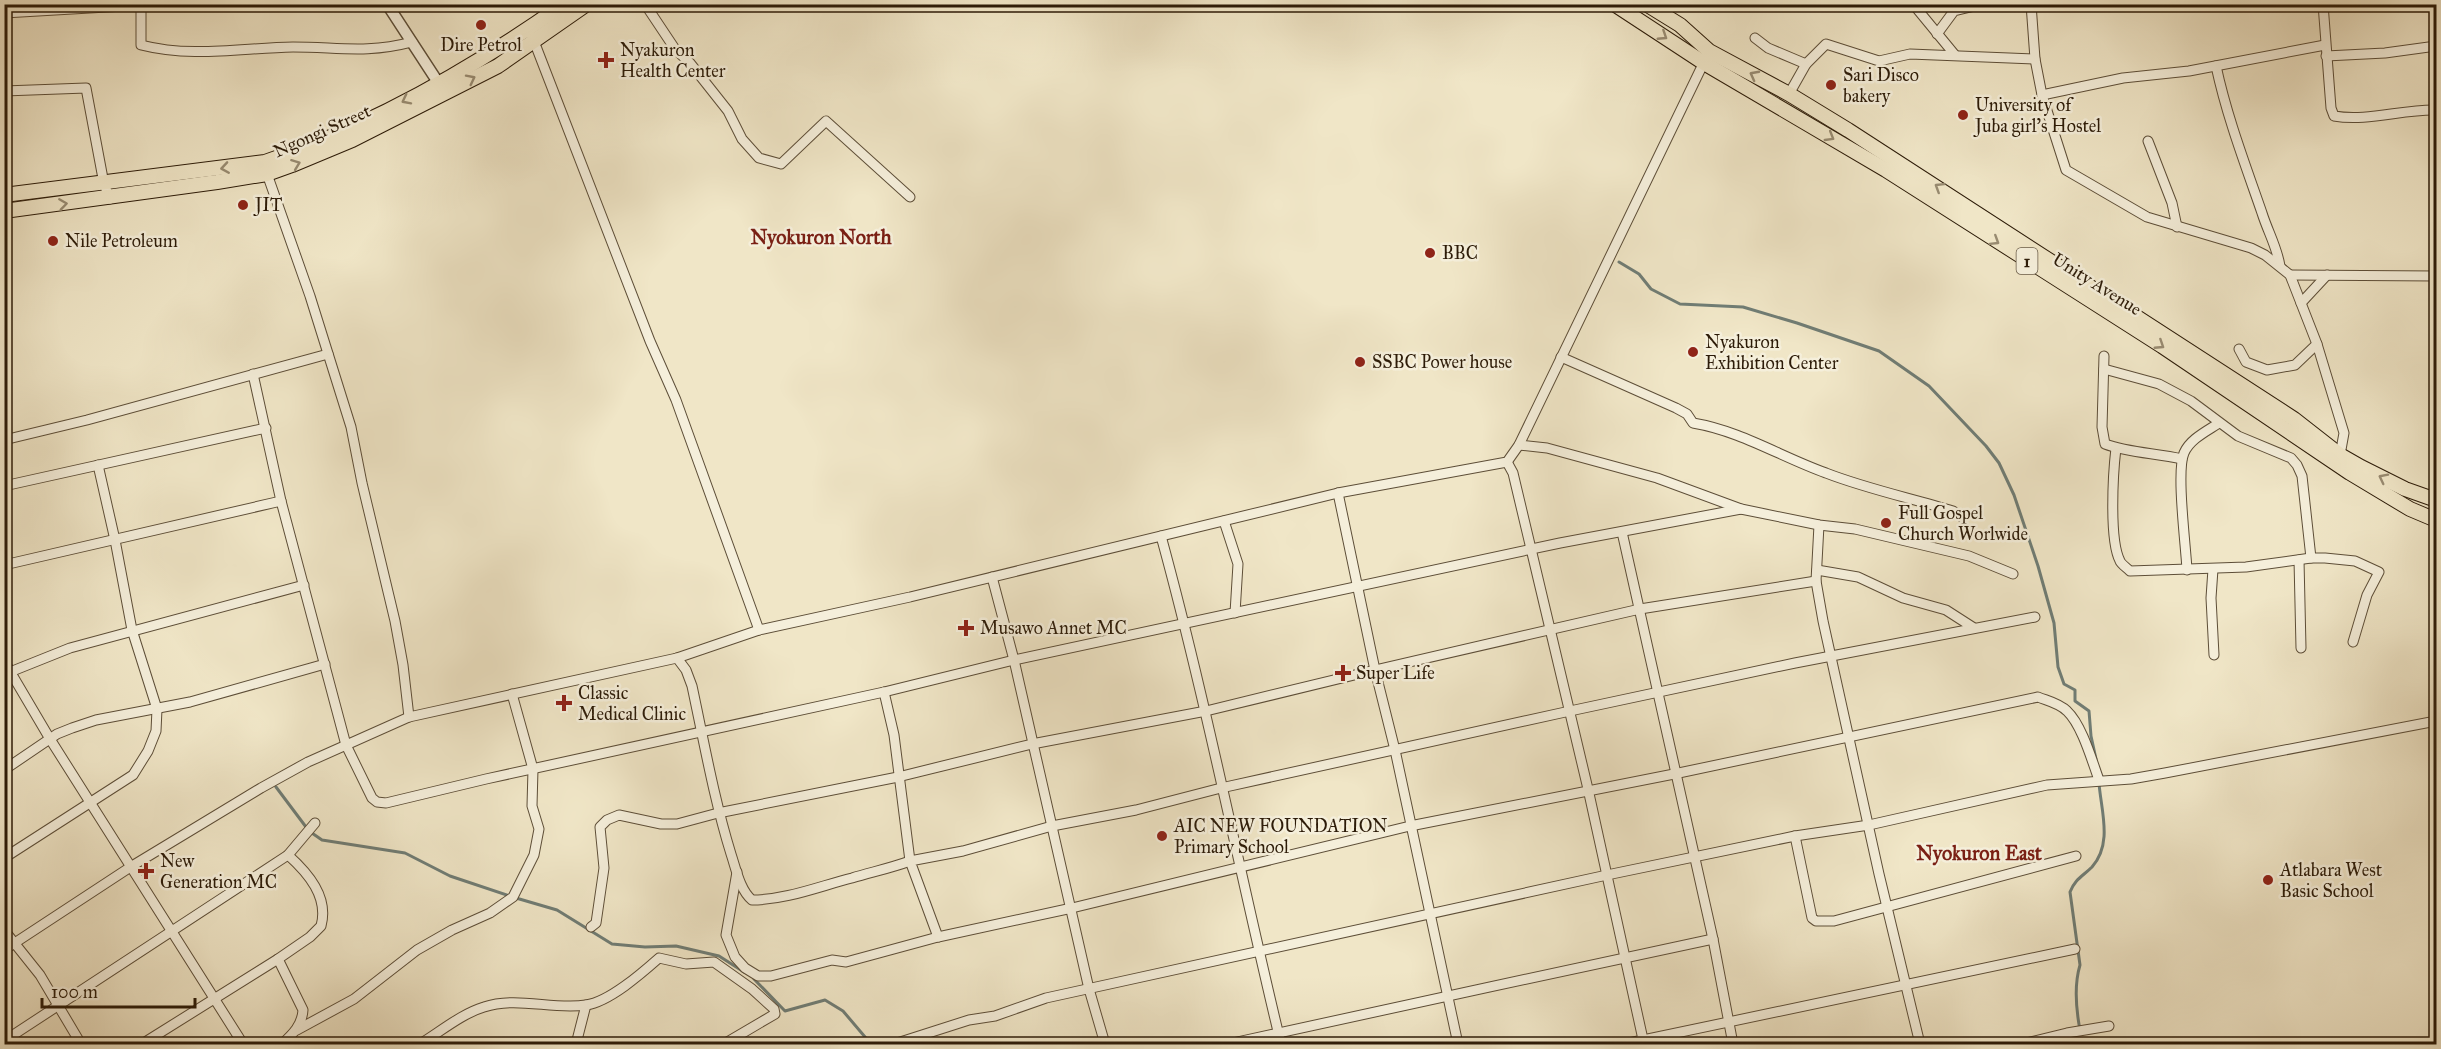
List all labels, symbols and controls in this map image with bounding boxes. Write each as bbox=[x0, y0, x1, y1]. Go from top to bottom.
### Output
marker: Dire Petrol bbox=[474, 18, 488, 32]
one-way arrow bbox=[1657, 29, 1668, 40]
place label: Dire Petrol bbox=[440, 34, 522, 56]
place label: Nyakuron Health Center bbox=[620, 39, 726, 82]
marker: Nyakuron Health Center bbox=[597, 51, 615, 69]
place label: Sari Disco bakery bbox=[1843, 64, 1919, 107]
one-way arrow bbox=[1750, 71, 1761, 82]
one-way arrow bbox=[465, 75, 476, 87]
marker: Sari Disco bakery bbox=[1824, 78, 1838, 92]
one-way arrow bbox=[401, 92, 412, 104]
place label: University of Juba girl's Hostel bbox=[1973, 94, 2101, 138]
street label: Ngongi Street bbox=[270, 99, 375, 163]
marker: University of Juba girl's Hostel bbox=[1956, 108, 1970, 122]
one-way arrow bbox=[1824, 130, 1834, 141]
one-way arrow bbox=[289, 159, 300, 171]
one-way arrow bbox=[220, 161, 230, 174]
one-way arrow bbox=[1935, 183, 1945, 195]
place label: JIT bbox=[253, 194, 282, 217]
one-way arrow bbox=[58, 198, 67, 211]
marker: JIT bbox=[236, 198, 250, 212]
district label: Nyokuron North bbox=[750, 225, 892, 250]
place label: Nile Petroleum bbox=[65, 230, 178, 252]
marker: Nile Petroleum bbox=[46, 234, 60, 248]
one-way arrow bbox=[1988, 234, 1999, 245]
place label: BBC bbox=[1442, 242, 1478, 264]
marker: BBC bbox=[1423, 246, 1437, 260]
road number: 1 bbox=[2016, 248, 2038, 274]
street label: Unity Avenue bbox=[2048, 248, 2146, 320]
place label: Nyakuron Exhibition Center bbox=[1705, 331, 1839, 374]
one-way arrow bbox=[2153, 338, 2164, 349]
marker: Nyakuron Exhibition Center bbox=[1686, 345, 1700, 359]
place label: SSBC Power house bbox=[1372, 351, 1512, 373]
marker: SSBC Power house bbox=[1353, 355, 1367, 369]
one-way arrow bbox=[2378, 474, 2389, 485]
place label: Full Gospel Church Worlwide bbox=[1898, 502, 2028, 545]
marker: Full Gospel Church Worlwide bbox=[1879, 516, 1893, 530]
place label: Musawo Annet MC bbox=[980, 617, 1127, 639]
marker: Musawo Annet MC bbox=[957, 619, 975, 637]
place label: Super Life bbox=[1356, 662, 1435, 684]
marker: Super Life bbox=[1334, 664, 1352, 682]
place label: Classic Medical Clinic bbox=[578, 682, 686, 725]
marker: Classic Medical Clinic bbox=[555, 694, 573, 712]
place label: AIC NEW FOUNDATION Primary School bbox=[1173, 815, 1388, 858]
marker: AIC NEW FOUNDATION Primary School bbox=[1155, 829, 1169, 843]
district label: Nyokuron East bbox=[1916, 841, 2043, 866]
place label: New Generation MC bbox=[160, 850, 277, 893]
place label: Atlabara West Basic School bbox=[2279, 859, 2383, 902]
marker: New Generation MC bbox=[137, 862, 155, 880]
marker: Atlabara West Basic School bbox=[2261, 873, 2275, 887]
scale bar bbox=[42, 971, 195, 1009]
text: 100 m bbox=[51, 981, 98, 1003]

